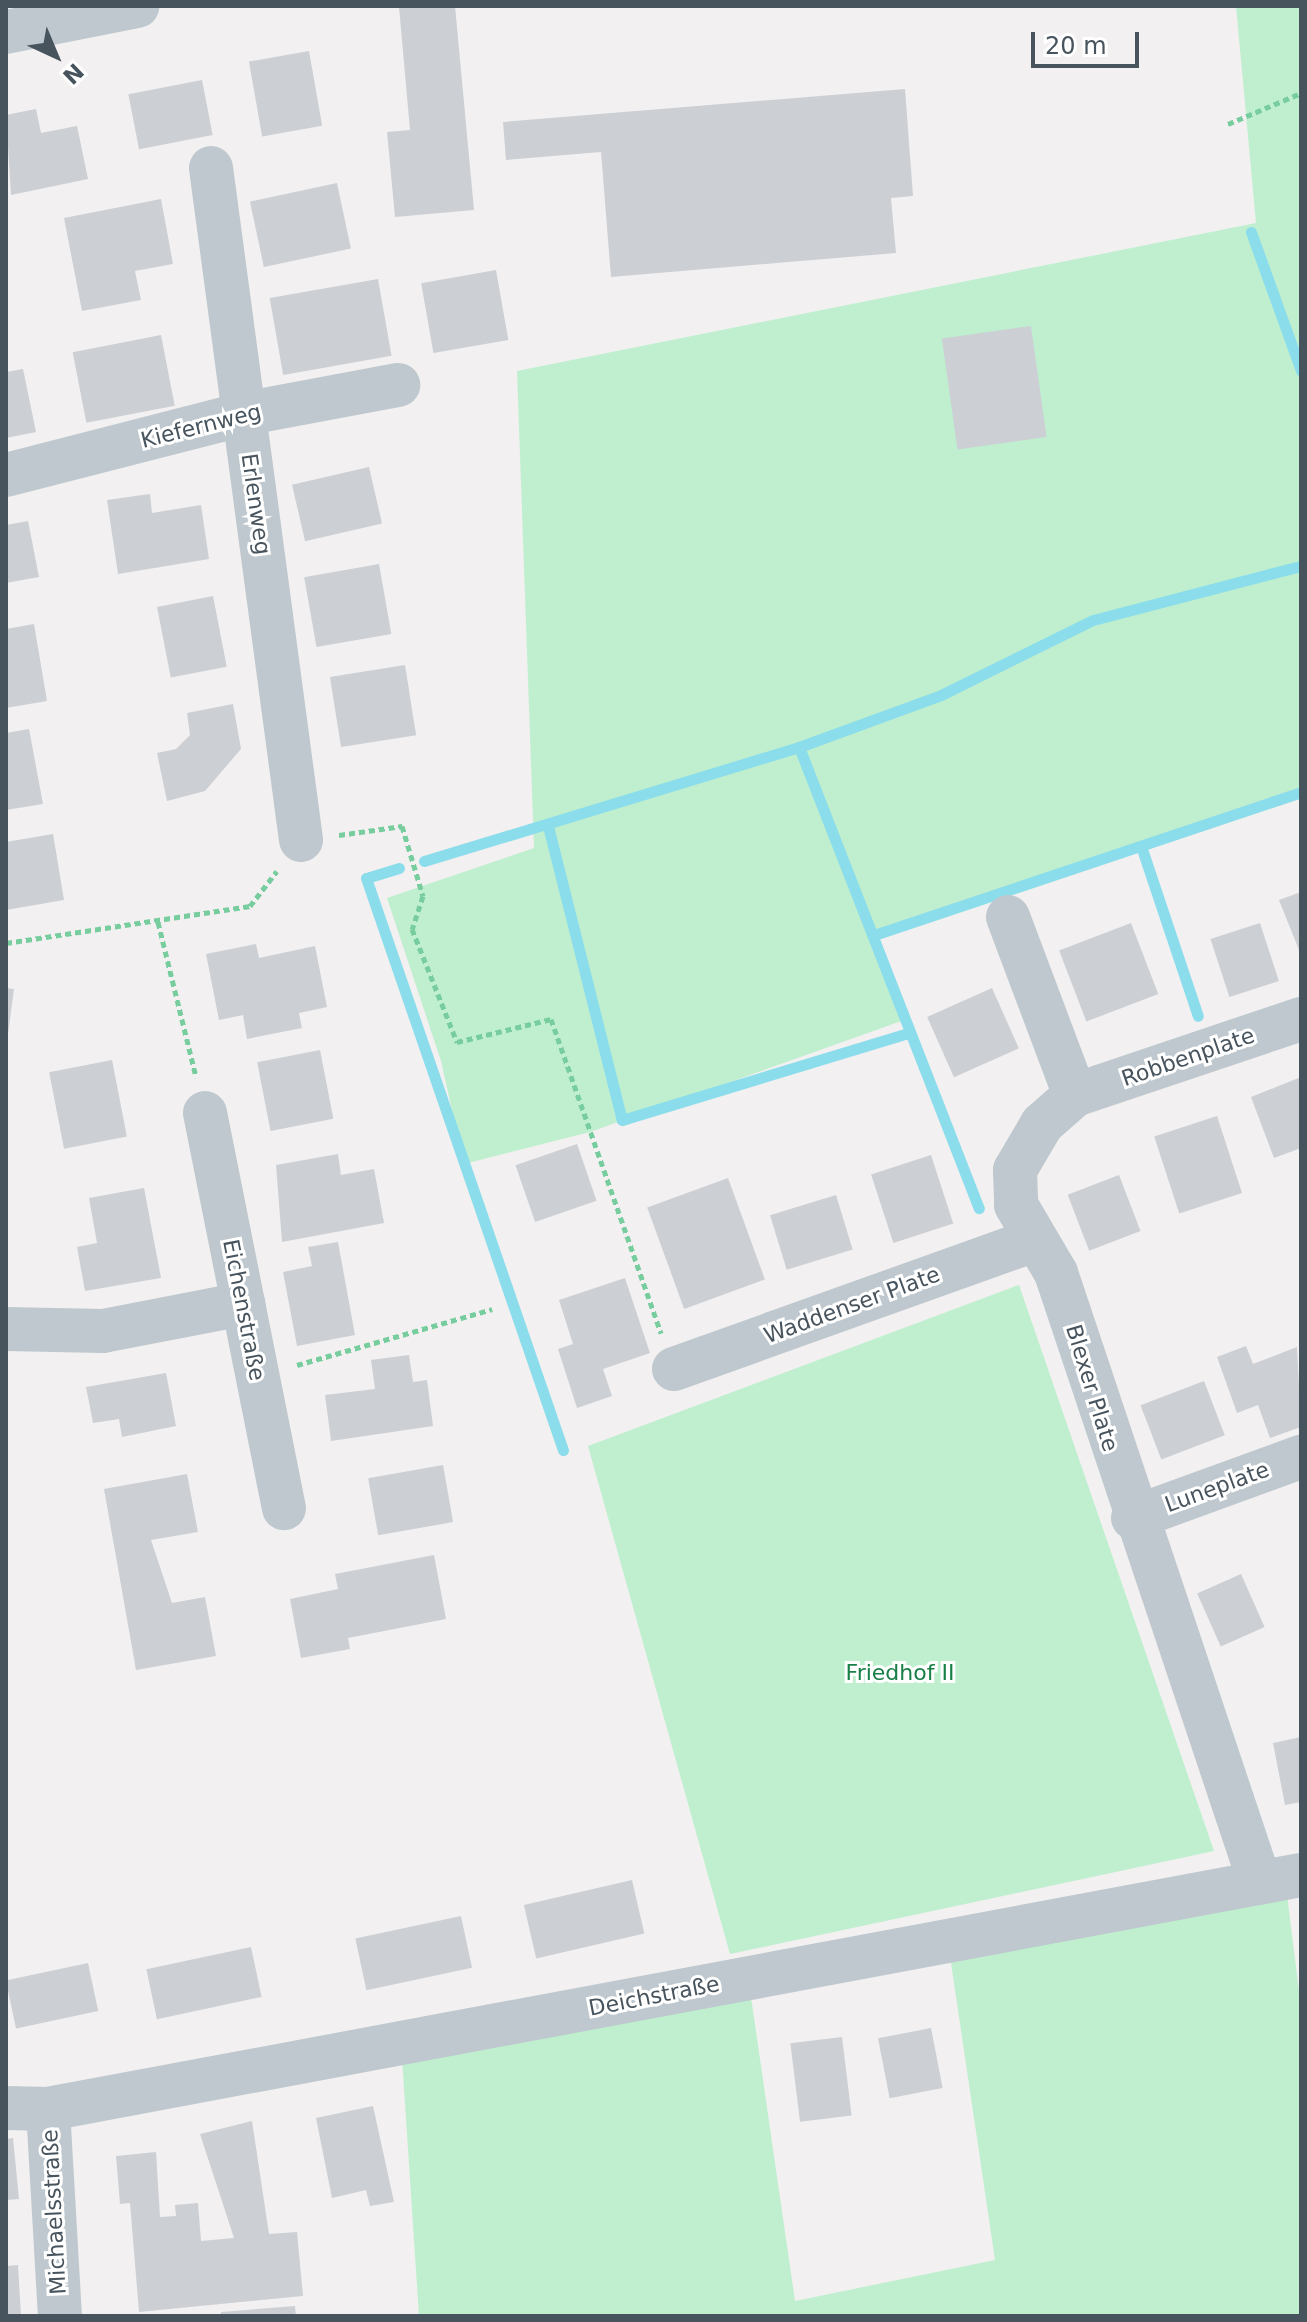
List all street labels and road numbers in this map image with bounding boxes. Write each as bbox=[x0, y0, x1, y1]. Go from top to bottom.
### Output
street label: Kiefernweg bbox=[138, 398, 264, 454]
street label: Erlenweg bbox=[236, 452, 276, 556]
street label: Robbenplate bbox=[1118, 1022, 1258, 1092]
street label: Eichenstraße bbox=[217, 1237, 271, 1383]
street label: Waddenser Plate bbox=[760, 1261, 944, 1349]
street label: Blexer Plate bbox=[1060, 1321, 1124, 1455]
street label: Luneplate bbox=[1161, 1456, 1273, 1518]
street label: Deichstraße bbox=[586, 1970, 722, 2022]
street label: Michaelsstraße bbox=[36, 2129, 72, 2295]

